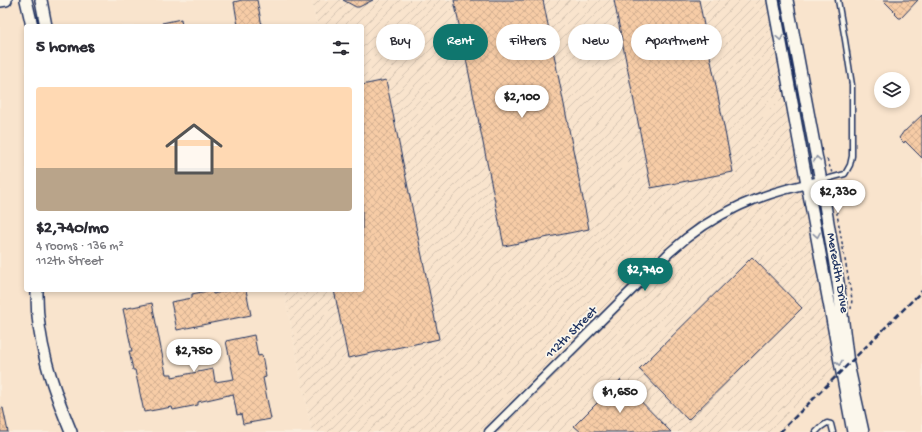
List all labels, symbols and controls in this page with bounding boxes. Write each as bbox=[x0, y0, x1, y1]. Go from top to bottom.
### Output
chip: Buy bbox=[376, 24, 425, 60]
chip: Rent bbox=[433, 24, 488, 60]
chip: Filters bbox=[496, 24, 560, 60]
chip: New bbox=[568, 24, 623, 60]
chip: Apartment bbox=[631, 24, 722, 60]
one-way arrow bbox=[775, 35, 784, 41]
icon: filters bbox=[330, 37, 352, 59]
text: 5 homes bbox=[36, 38, 94, 58]
map controls bbox=[874, 72, 910, 108]
button: layers bbox=[874, 72, 910, 108]
pin: $2,100 bbox=[489, 85, 555, 119]
text: $2,100 bbox=[504, 90, 540, 105]
icon: home bbox=[158, 113, 230, 185]
one-way arrow bbox=[813, 156, 821, 162]
pin: $2,330 bbox=[805, 180, 871, 214]
text: $2,330 bbox=[819, 185, 857, 200]
text: $2,740/mo bbox=[36, 219, 109, 239]
one-way arrow bbox=[812, 232, 820, 238]
street label: Meredith Drive bbox=[823, 232, 851, 315]
text: 4 rooms · 136 m² bbox=[36, 239, 124, 254]
text: 112th Street bbox=[36, 254, 103, 269]
pin: $2,740 bbox=[612, 258, 678, 292]
text: $2,740 bbox=[627, 263, 663, 278]
street label: 112th Street bbox=[542, 303, 602, 363]
pin: $2,750 bbox=[161, 339, 227, 373]
text: $2,750 bbox=[175, 344, 213, 359]
one-way arrow bbox=[834, 360, 843, 366]
pin: $1,650 bbox=[587, 380, 653, 414]
text: $1,650 bbox=[602, 385, 638, 400]

